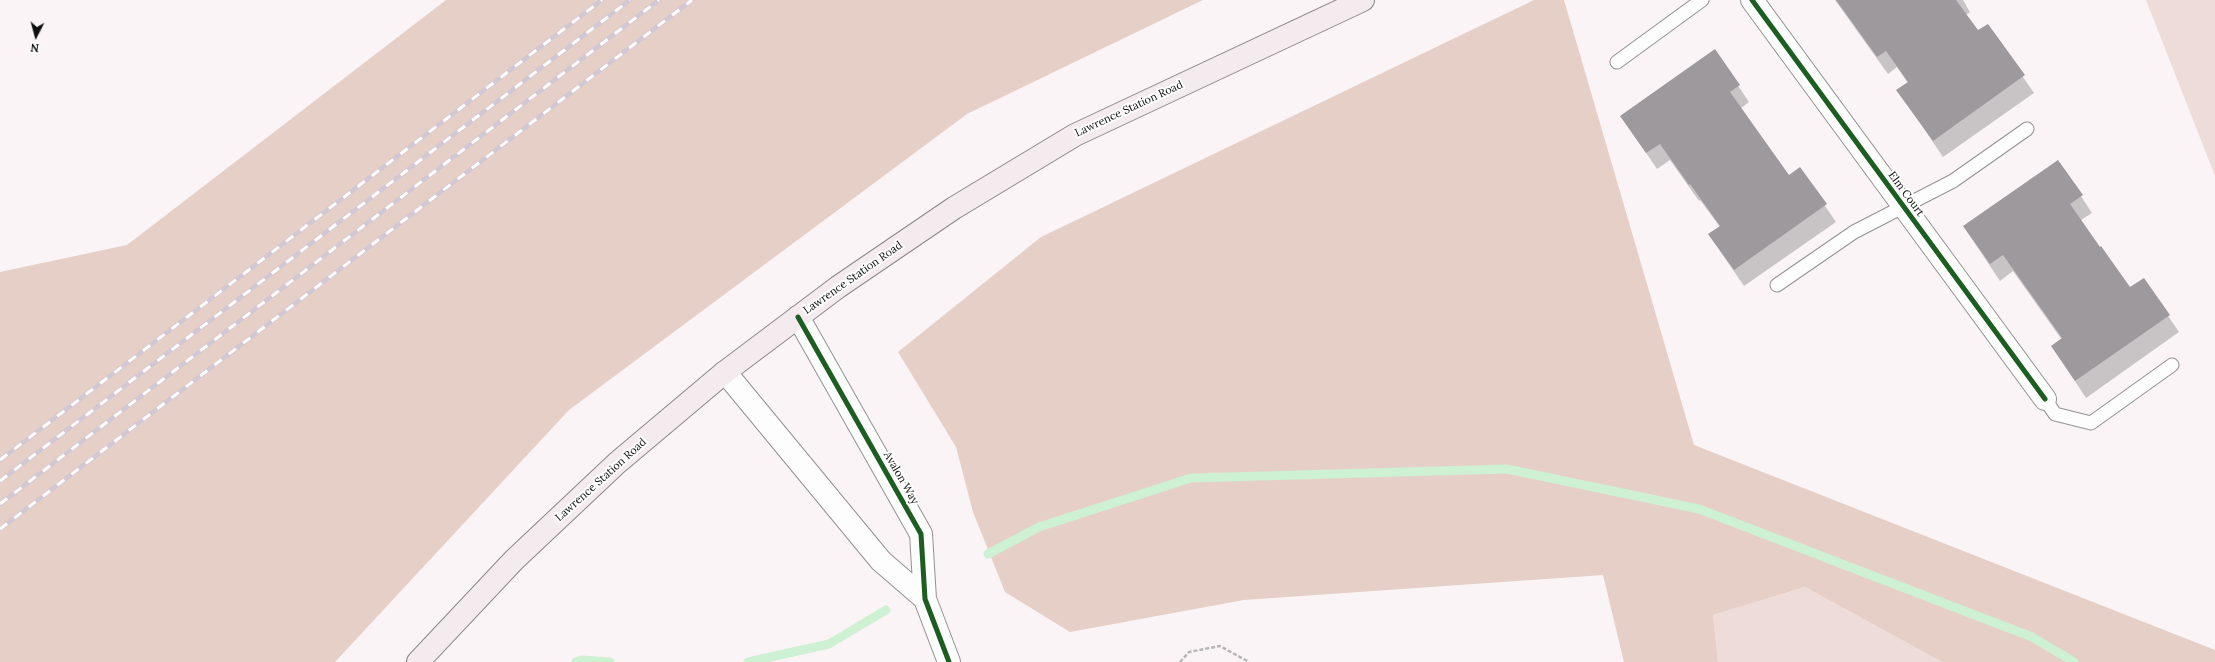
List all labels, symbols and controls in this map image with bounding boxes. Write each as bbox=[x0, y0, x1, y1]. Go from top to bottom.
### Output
north arrow bbox=[16, 16, 56, 56]
text: N bbox=[30, 41, 40, 55]
street label: Lawrence Station Road bbox=[1073, 78, 1185, 140]
street label: Elm Court bbox=[1885, 169, 1927, 219]
street label: Lawrence Station Road bbox=[801, 239, 905, 317]
street label: Lawrence Station Road bbox=[553, 436, 649, 524]
street label: Avalon Way bbox=[881, 449, 921, 507]

